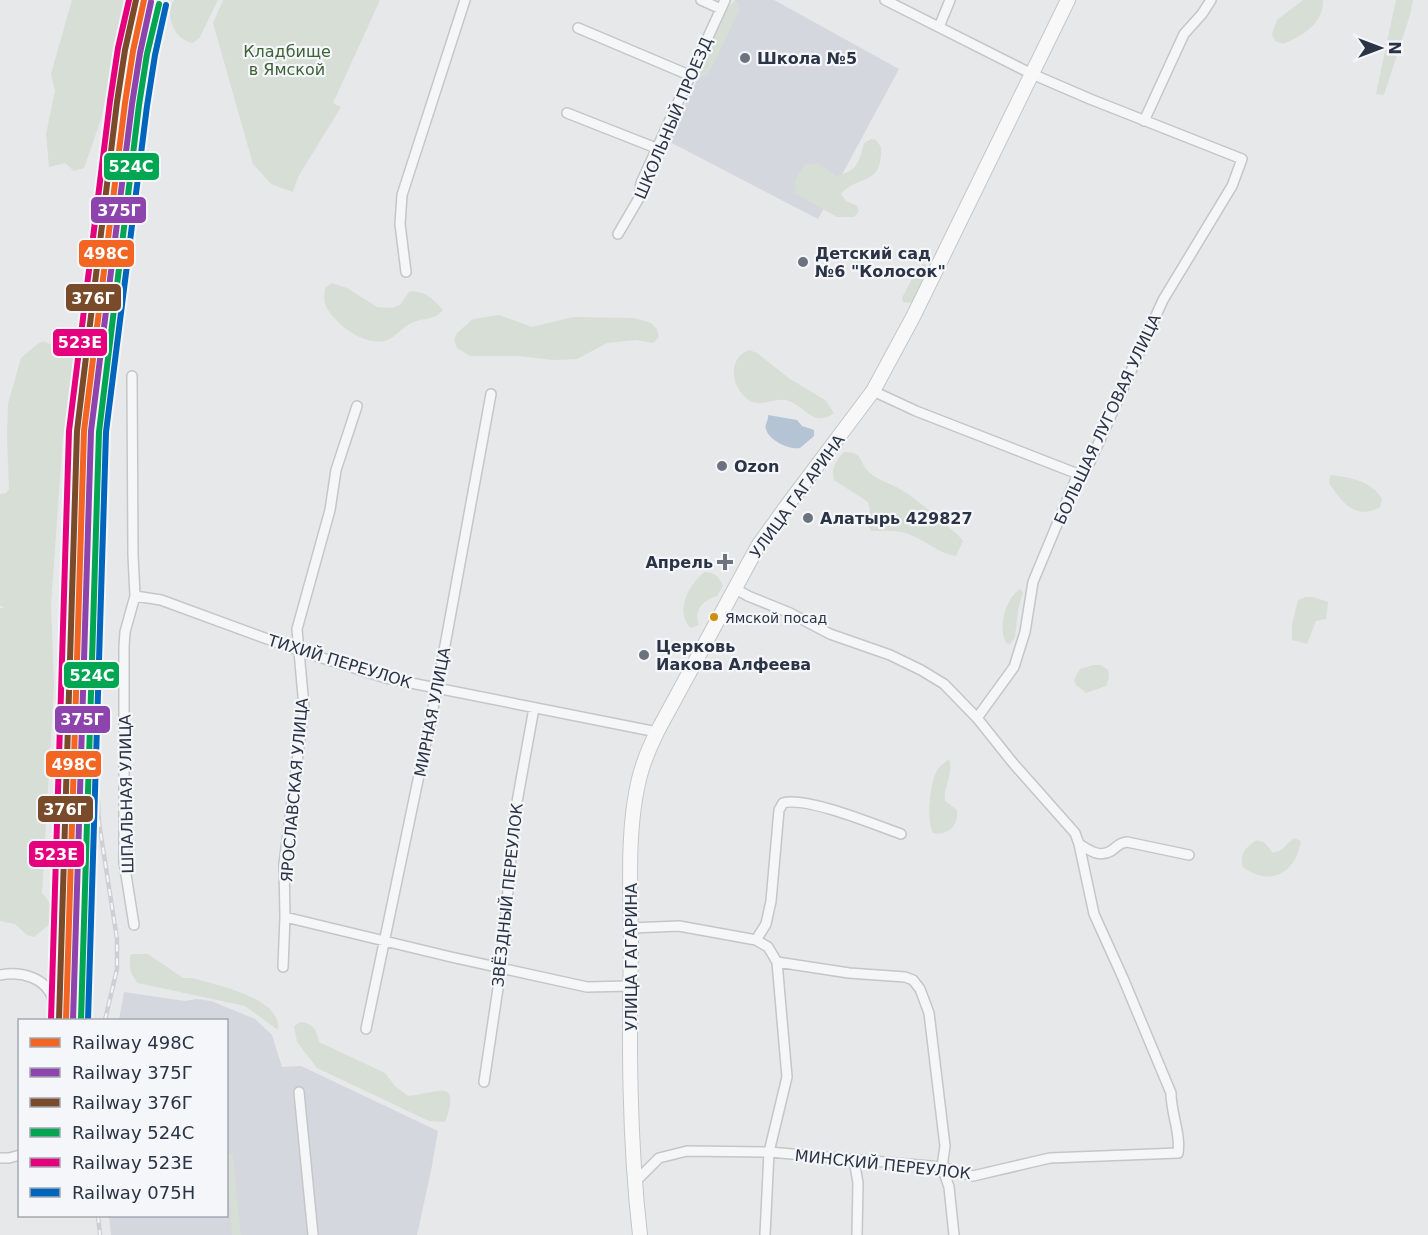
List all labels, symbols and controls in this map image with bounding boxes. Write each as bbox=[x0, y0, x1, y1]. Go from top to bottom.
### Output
north arrow bbox=[1350, 18, 1410, 78]
street label: ШКОЛЬНЫЙ ПРОЕЗД bbox=[631, 34, 716, 202]
text: N bbox=[1385, 41, 1404, 55]
park label: Кладбище в Ямской bbox=[243, 42, 331, 79]
place label: Школа №5 bbox=[757, 49, 857, 68]
marker: Школа №5 bbox=[738, 51, 752, 65]
line badge: 524С bbox=[103, 152, 160, 181]
text: 524С bbox=[108, 157, 154, 176]
line badge: 375Г bbox=[90, 196, 147, 224]
text: 375Г bbox=[97, 201, 141, 220]
line badge: 498С bbox=[78, 239, 135, 268]
text: 498С bbox=[83, 244, 129, 263]
place label: Детский сад №6 "Колосок" bbox=[815, 244, 946, 281]
marker: Детский сад №6 "Колосок" bbox=[796, 255, 810, 269]
line badge: 376Г bbox=[65, 283, 122, 312]
text: 376Г bbox=[71, 289, 115, 308]
street label: БОЛЬШАЯ ЛУГОВАЯ УЛИЦА bbox=[1050, 311, 1165, 528]
line badge: 523Е bbox=[52, 328, 108, 357]
text: 523Е bbox=[58, 333, 102, 352]
street label: УЛИЦА ГАГАРИНА bbox=[746, 431, 849, 562]
place label: Ozon bbox=[734, 457, 779, 476]
marker: Ozon bbox=[715, 459, 729, 473]
place label: Алатырь 429827 bbox=[820, 509, 973, 528]
marker: Алатырь 429827 bbox=[801, 511, 815, 525]
place label: Апрель bbox=[645, 553, 713, 572]
marker: Апрель bbox=[718, 555, 732, 569]
place label: Ямской посад bbox=[725, 610, 827, 626]
marker: Ямской посад bbox=[708, 611, 720, 623]
street label: ТИХИЙ ПЕРЕУЛОК bbox=[265, 630, 415, 693]
place label: Церковь Иакова Алфеева bbox=[656, 637, 811, 674]
street label: МИРНАЯ УЛИЦА bbox=[411, 646, 454, 779]
marker: Церковь Иакова Алфеева bbox=[637, 648, 651, 662]
line badge: 524С bbox=[63, 661, 120, 689]
text: 524С bbox=[69, 666, 115, 685]
street label: ЯРОСЛАВСКАЯ УЛИЦА bbox=[277, 697, 312, 883]
line badge: 375Г bbox=[54, 705, 111, 734]
text: 375Г bbox=[60, 710, 104, 729]
street label: ШПАЛЬНАЯ УЛИЦА bbox=[116, 714, 137, 874]
line badge: 498С bbox=[45, 750, 102, 778]
text: 498С bbox=[51, 755, 97, 774]
line badge: 376Г bbox=[37, 795, 94, 823]
text: 376Г bbox=[43, 800, 87, 819]
street label: ЗВЁЗДНЫЙ ПЕРЕУЛОК bbox=[488, 801, 527, 988]
line badge: 523Е bbox=[28, 840, 85, 868]
text: 523Е bbox=[34, 845, 78, 864]
street label: УЛИЦА ГАГАРИНА bbox=[622, 883, 641, 1031]
legend bbox=[18, 1019, 228, 1217]
text: Railway 498С bbox=[72, 1032, 194, 1053]
text: Railway 375Г bbox=[72, 1062, 193, 1083]
text: Railway 376Г bbox=[72, 1092, 193, 1113]
text: Railway 524С bbox=[72, 1122, 194, 1143]
street label: МИНСКИЙ ПЕРЕУЛОК bbox=[794, 1146, 973, 1183]
text: Railway 523Е bbox=[72, 1152, 193, 1173]
text: Railway 075Н bbox=[72, 1182, 195, 1203]

